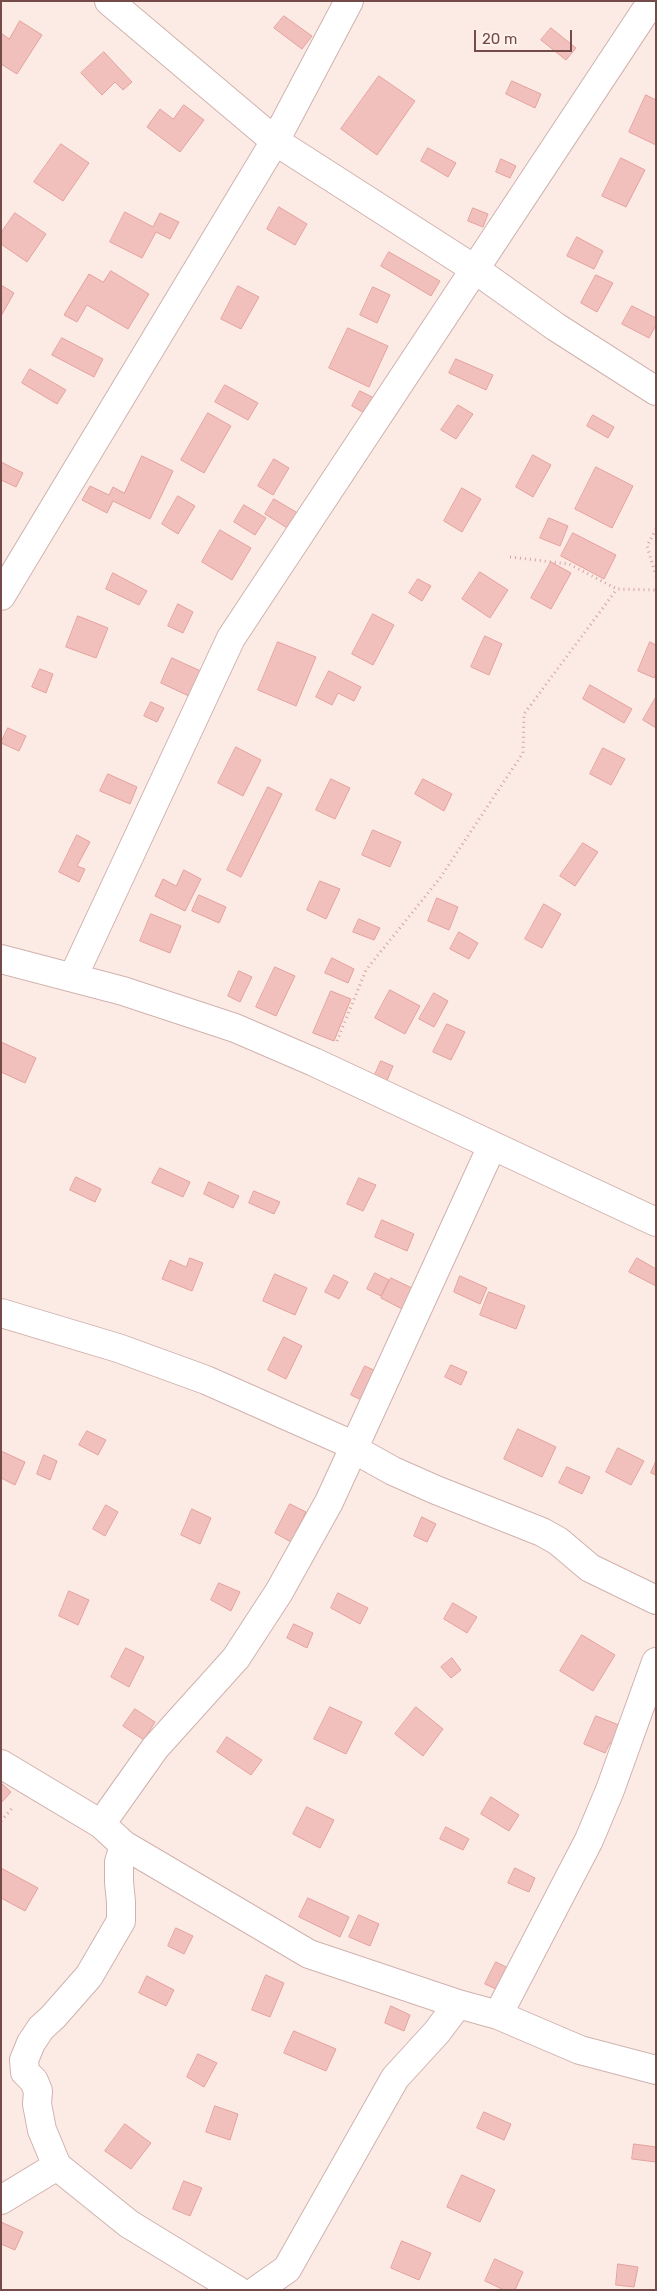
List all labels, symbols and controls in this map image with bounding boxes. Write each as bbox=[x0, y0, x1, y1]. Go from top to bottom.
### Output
scale bar bbox=[477, 20, 574, 52]
text: 20 m bbox=[482, 30, 517, 48]

